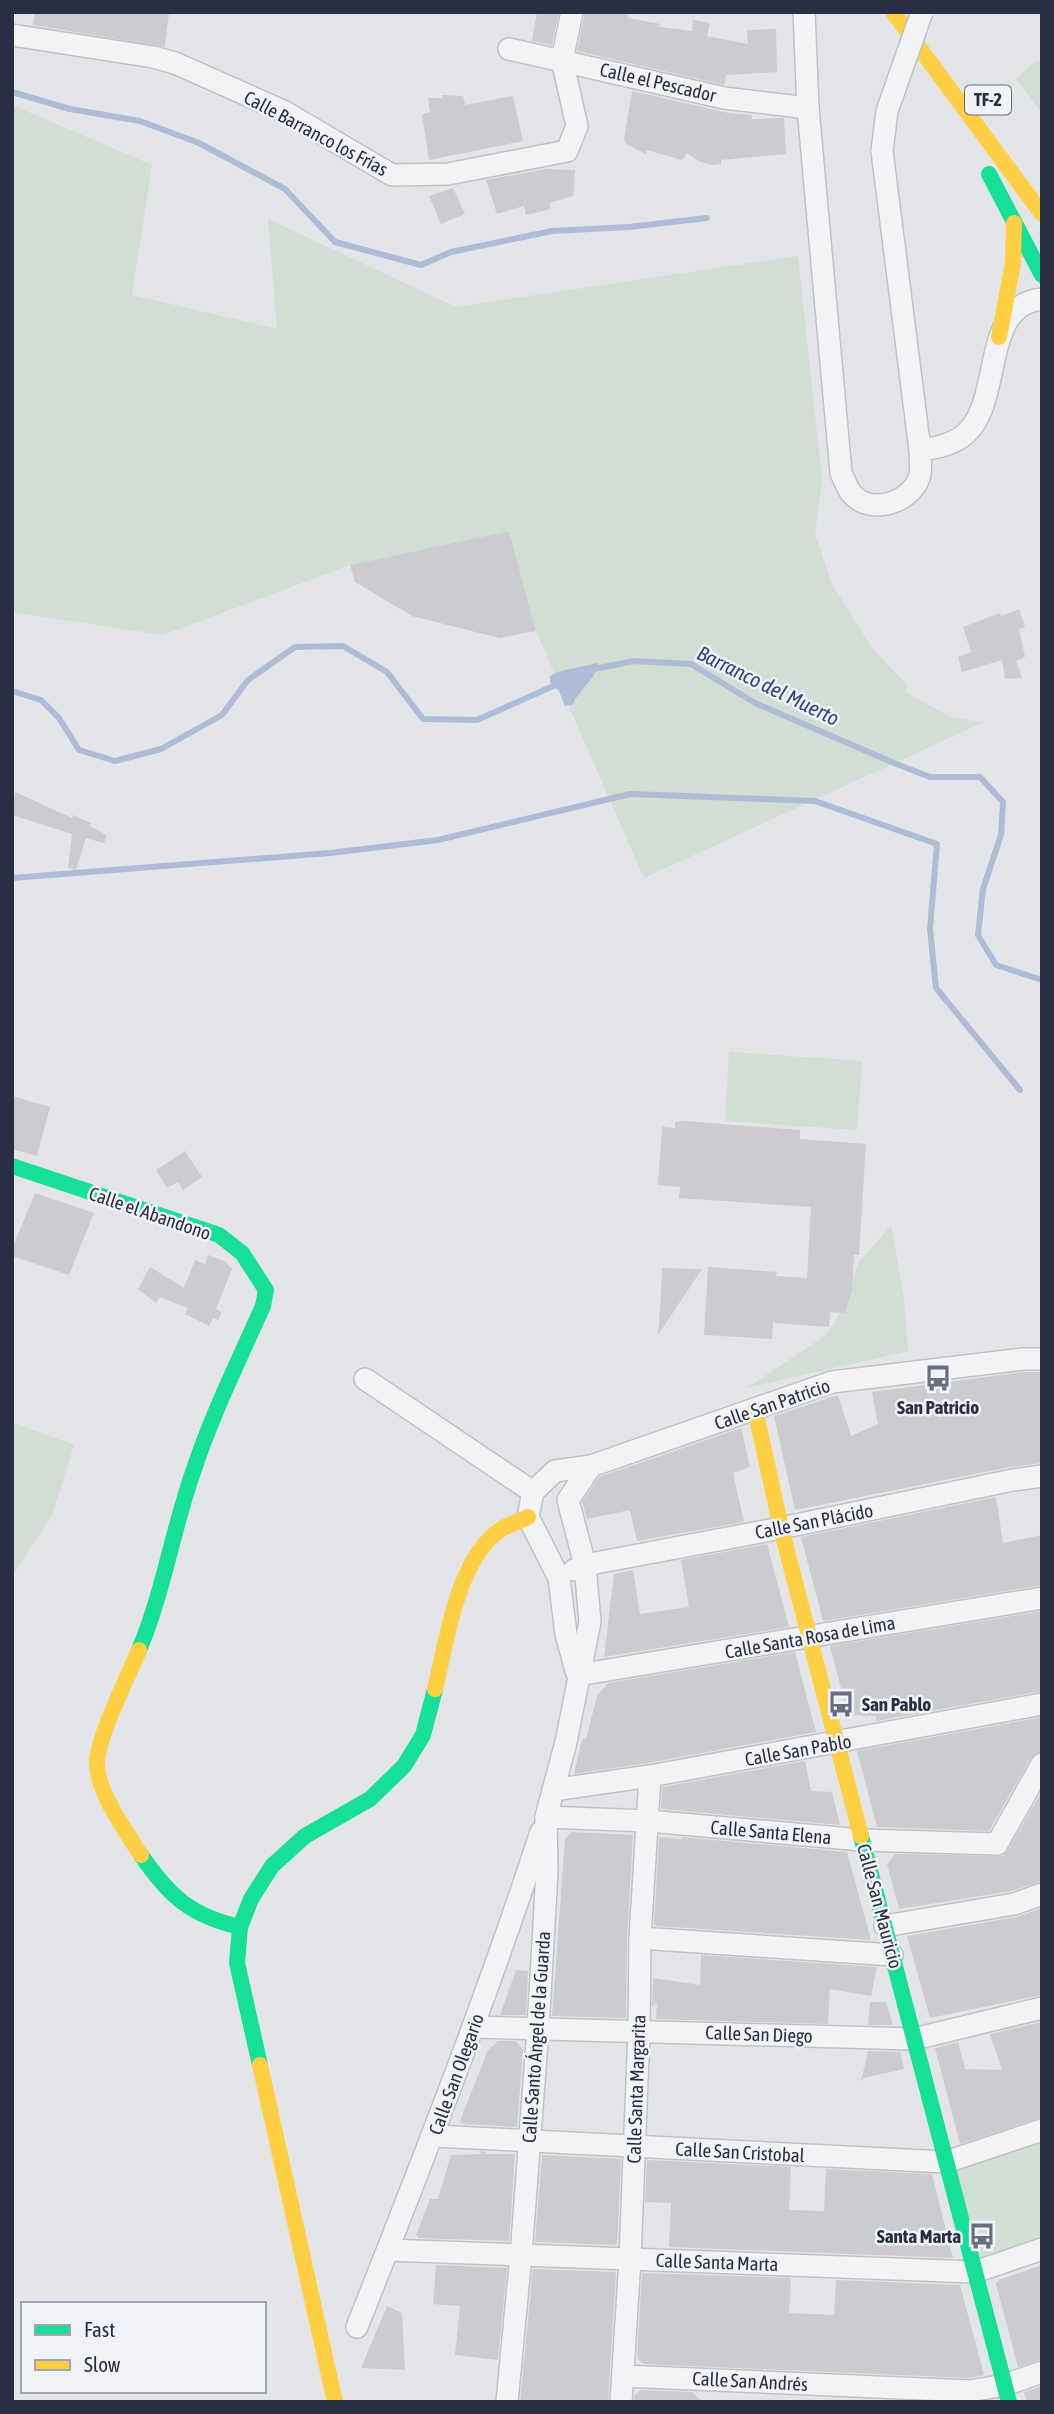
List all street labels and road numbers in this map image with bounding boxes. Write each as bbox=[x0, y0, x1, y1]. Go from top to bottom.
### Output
street label: Calle el Pescador bbox=[598, 58, 719, 106]
street label: Calle Barranco los Frías bbox=[240, 86, 392, 180]
road number: TF-2 bbox=[965, 86, 1011, 114]
street label: Calle el Abandono bbox=[86, 1182, 214, 1244]
street label: Calle San Patricio bbox=[711, 1374, 833, 1434]
street label: Calle San Plácido bbox=[753, 1499, 875, 1543]
street label: Calle Santa Rosa de Lima bbox=[723, 1611, 897, 1663]
street label: Calle San Pablo bbox=[743, 1730, 853, 1770]
street label: Calle Santa Elena bbox=[710, 1816, 832, 1848]
street label: Calle San Mauricio bbox=[853, 1841, 907, 1971]
street label: Calle Santo Ángel de la Guarda bbox=[518, 1930, 554, 2144]
street label: Calle San Olegario bbox=[424, 2010, 488, 2138]
street label: Calle Santa Margarita bbox=[622, 2014, 650, 2164]
street label: Calle San Diego bbox=[705, 2021, 813, 2047]
street label: Calle San Cristobal bbox=[675, 2138, 805, 2166]
street label: Calle Santa Marta bbox=[655, 2249, 779, 2275]
street label: Calle San Andrés bbox=[692, 2367, 809, 2395]

